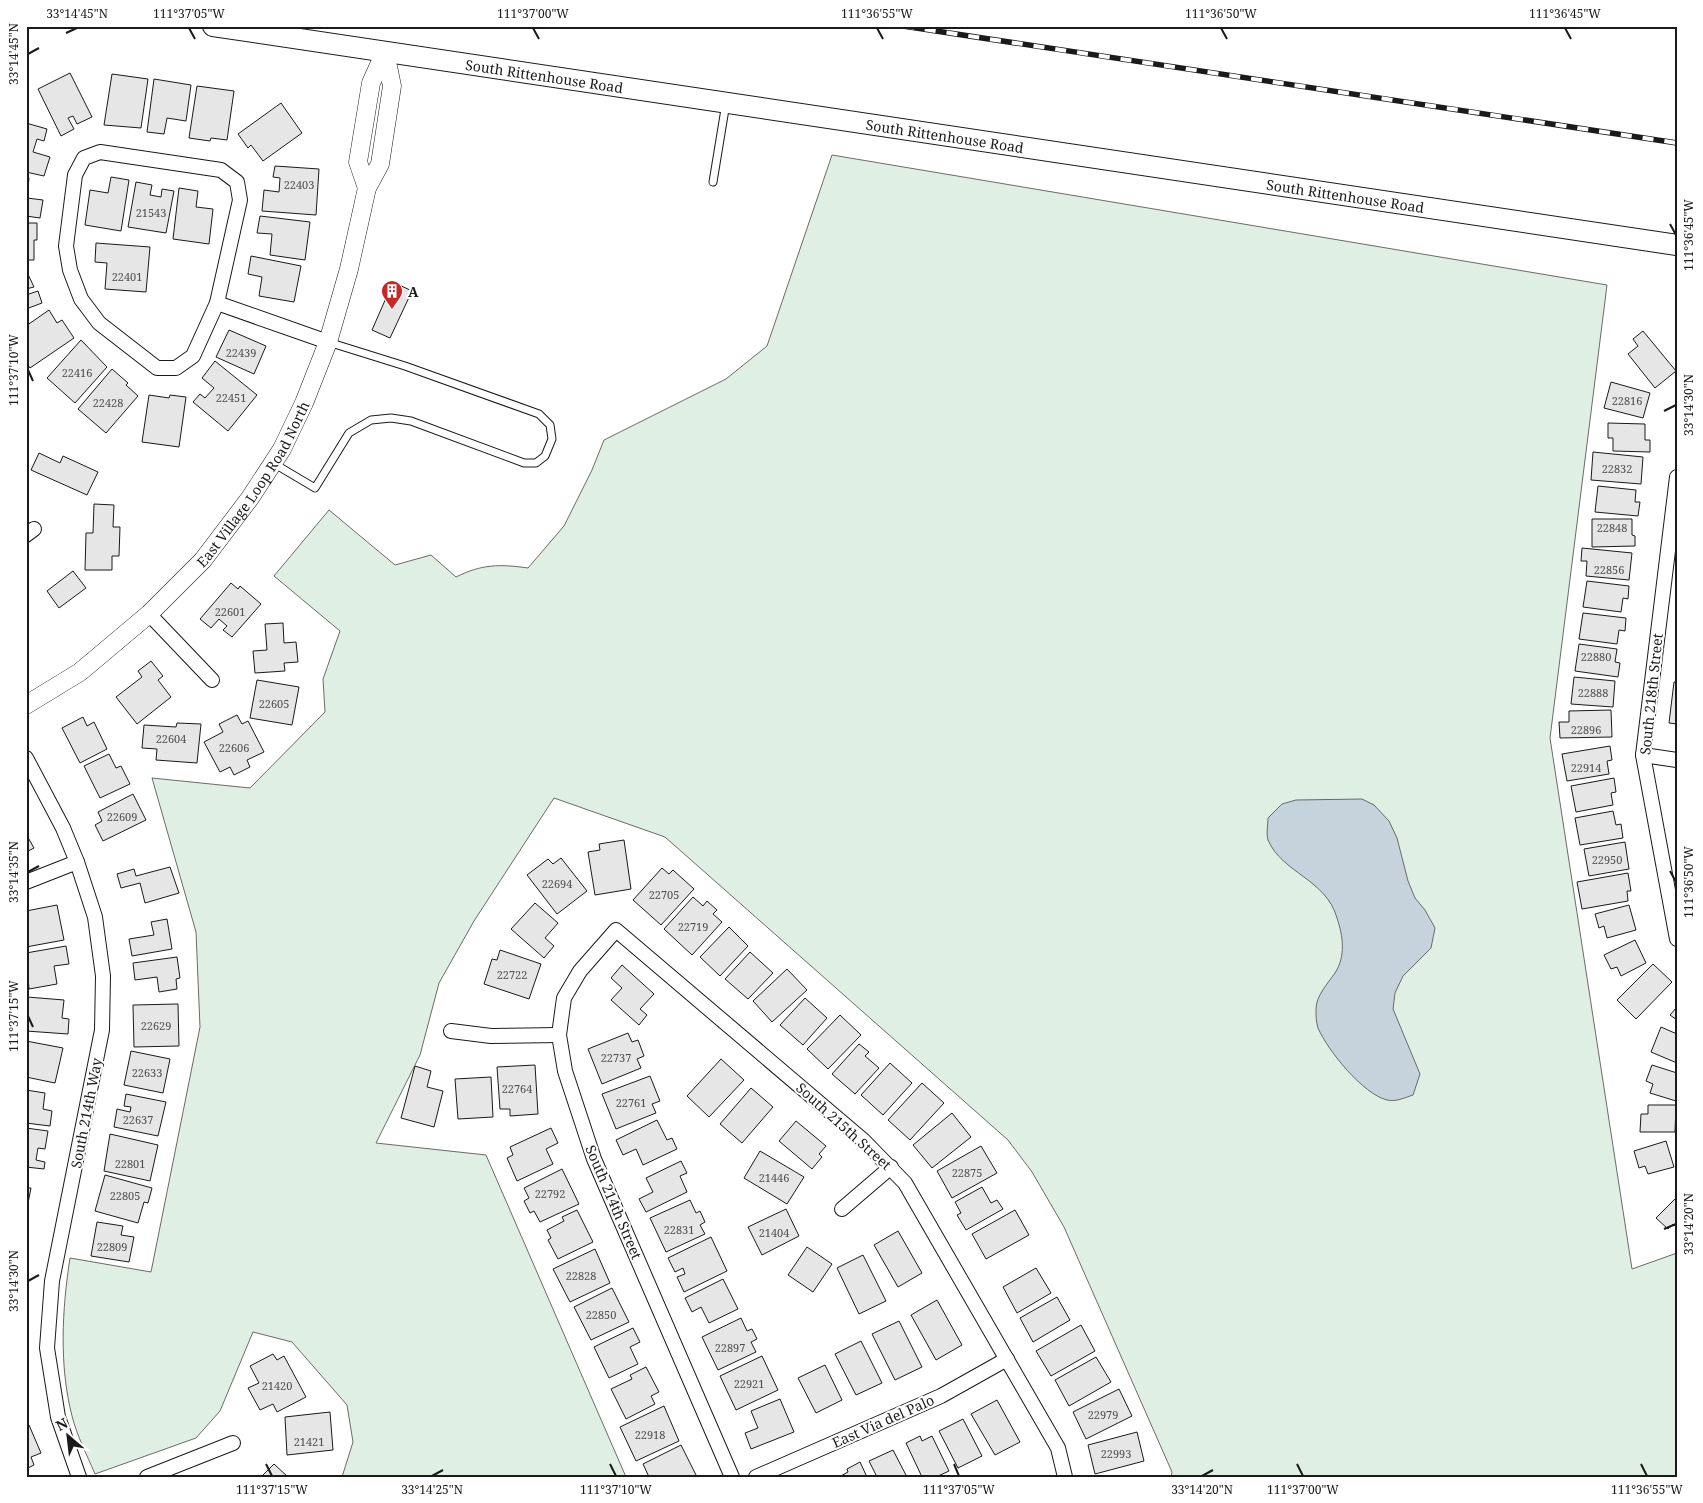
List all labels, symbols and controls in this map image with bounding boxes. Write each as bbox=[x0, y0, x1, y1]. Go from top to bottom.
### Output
text: 33°14'45"N bbox=[46, 5, 108, 22]
text: 111°37'05"W bbox=[153, 5, 225, 22]
text: 111°37'00"W bbox=[497, 5, 569, 22]
text: 111°36'55"W bbox=[841, 5, 913, 22]
text: 111°36'50"W bbox=[1185, 5, 1257, 22]
text: 111°36'45"W bbox=[1529, 5, 1601, 22]
text: 33°14'45"N bbox=[5, 23, 22, 85]
street label: South Rittenhouse Road bbox=[464, 54, 625, 97]
street label: South Rittenhouse Road bbox=[865, 114, 1025, 157]
street label: South Rittenhouse Road bbox=[1265, 174, 1426, 217]
house number: 22403 bbox=[284, 177, 314, 192]
text: 111°36'45"W bbox=[1680, 199, 1697, 271]
house number: 21543 bbox=[136, 205, 166, 220]
house number: 22401 bbox=[112, 269, 142, 284]
building icon: A bbox=[380, 279, 404, 310]
place label: A bbox=[408, 282, 419, 301]
text: 111°37'10"W bbox=[5, 334, 22, 406]
house number: 22439 bbox=[226, 345, 256, 360]
house number: 22416 bbox=[62, 365, 92, 380]
text: 33°14'30"N bbox=[1680, 374, 1697, 436]
house number: 22451 bbox=[216, 390, 246, 405]
house number: 22816 bbox=[1612, 393, 1642, 408]
house number: 22428 bbox=[93, 395, 123, 410]
street label: East Village Loop Road North bbox=[192, 398, 313, 571]
house number: 22832 bbox=[1602, 461, 1632, 476]
house number: 22848 bbox=[1597, 520, 1627, 535]
house number: 22856 bbox=[1594, 562, 1624, 577]
house number: 22601 bbox=[215, 604, 245, 619]
street label: South 218th Street bbox=[1635, 632, 1667, 756]
house number: 22880 bbox=[1581, 649, 1611, 664]
house number: 22888 bbox=[1578, 685, 1608, 700]
house number: 22605 bbox=[259, 696, 289, 711]
house number: 22896 bbox=[1571, 722, 1601, 737]
house number: 22604 bbox=[156, 731, 186, 746]
house number: 22606 bbox=[219, 740, 249, 755]
house number: 22914 bbox=[1571, 760, 1601, 775]
house number: 22609 bbox=[107, 809, 137, 824]
text: 33°14'35"N bbox=[5, 841, 22, 903]
text: 111°36'50"W bbox=[1680, 846, 1697, 918]
house number: 22950 bbox=[1592, 852, 1622, 867]
house number: 22694 bbox=[542, 876, 572, 891]
house number: 22705 bbox=[649, 887, 679, 902]
house number: 22719 bbox=[678, 919, 708, 934]
house number: 22722 bbox=[497, 967, 527, 982]
text: 111°37'15"W bbox=[5, 980, 22, 1052]
house number: 22629 bbox=[141, 1018, 171, 1033]
house number: 22737 bbox=[601, 1050, 631, 1065]
street label: South 214th Way bbox=[66, 1056, 106, 1170]
house number: 22633 bbox=[132, 1065, 162, 1080]
street label: South 215th Street bbox=[792, 1078, 896, 1174]
house number: 22764 bbox=[502, 1081, 532, 1096]
house number: 22761 bbox=[616, 1095, 646, 1110]
house number: 22637 bbox=[123, 1112, 153, 1127]
street label: South 214th Street bbox=[581, 1142, 647, 1262]
house number: 22801 bbox=[115, 1156, 145, 1171]
house number: 22875 bbox=[952, 1165, 982, 1180]
house number: 21446 bbox=[759, 1170, 789, 1185]
house number: 22792 bbox=[535, 1186, 565, 1201]
house number: 22805 bbox=[110, 1188, 140, 1203]
text: 33°14'20"N bbox=[1680, 1193, 1697, 1255]
house number: 22831 bbox=[664, 1222, 694, 1237]
house number: 21404 bbox=[759, 1225, 789, 1240]
house number: 22809 bbox=[97, 1239, 127, 1254]
text: 33°14'30"N bbox=[5, 1250, 22, 1312]
house number: 22828 bbox=[566, 1268, 596, 1283]
house number: 22850 bbox=[586, 1307, 616, 1322]
house number: 22897 bbox=[715, 1340, 745, 1355]
house number: 22921 bbox=[734, 1376, 764, 1391]
house number: 21420 bbox=[262, 1378, 292, 1393]
street label: East Via del Palo bbox=[829, 1390, 937, 1452]
house number: 22979 bbox=[1088, 1407, 1118, 1422]
north arrow bbox=[42, 1410, 92, 1460]
text: N bbox=[52, 1413, 71, 1435]
house number: 22918 bbox=[635, 1427, 665, 1442]
house number: 21421 bbox=[294, 1434, 324, 1449]
house number: 22993 bbox=[1101, 1446, 1131, 1461]
text: 111°37'15"W bbox=[236, 1481, 308, 1498]
text: 33°14'25"N bbox=[401, 1481, 463, 1498]
text: 111°37'10"W bbox=[580, 1481, 652, 1498]
text: 111°37'05"W bbox=[923, 1481, 995, 1498]
text: 33°14'20"N bbox=[1171, 1481, 1233, 1498]
text: 111°37'00"W bbox=[1267, 1481, 1339, 1498]
text: 111°36'55"W bbox=[1611, 1481, 1683, 1498]

